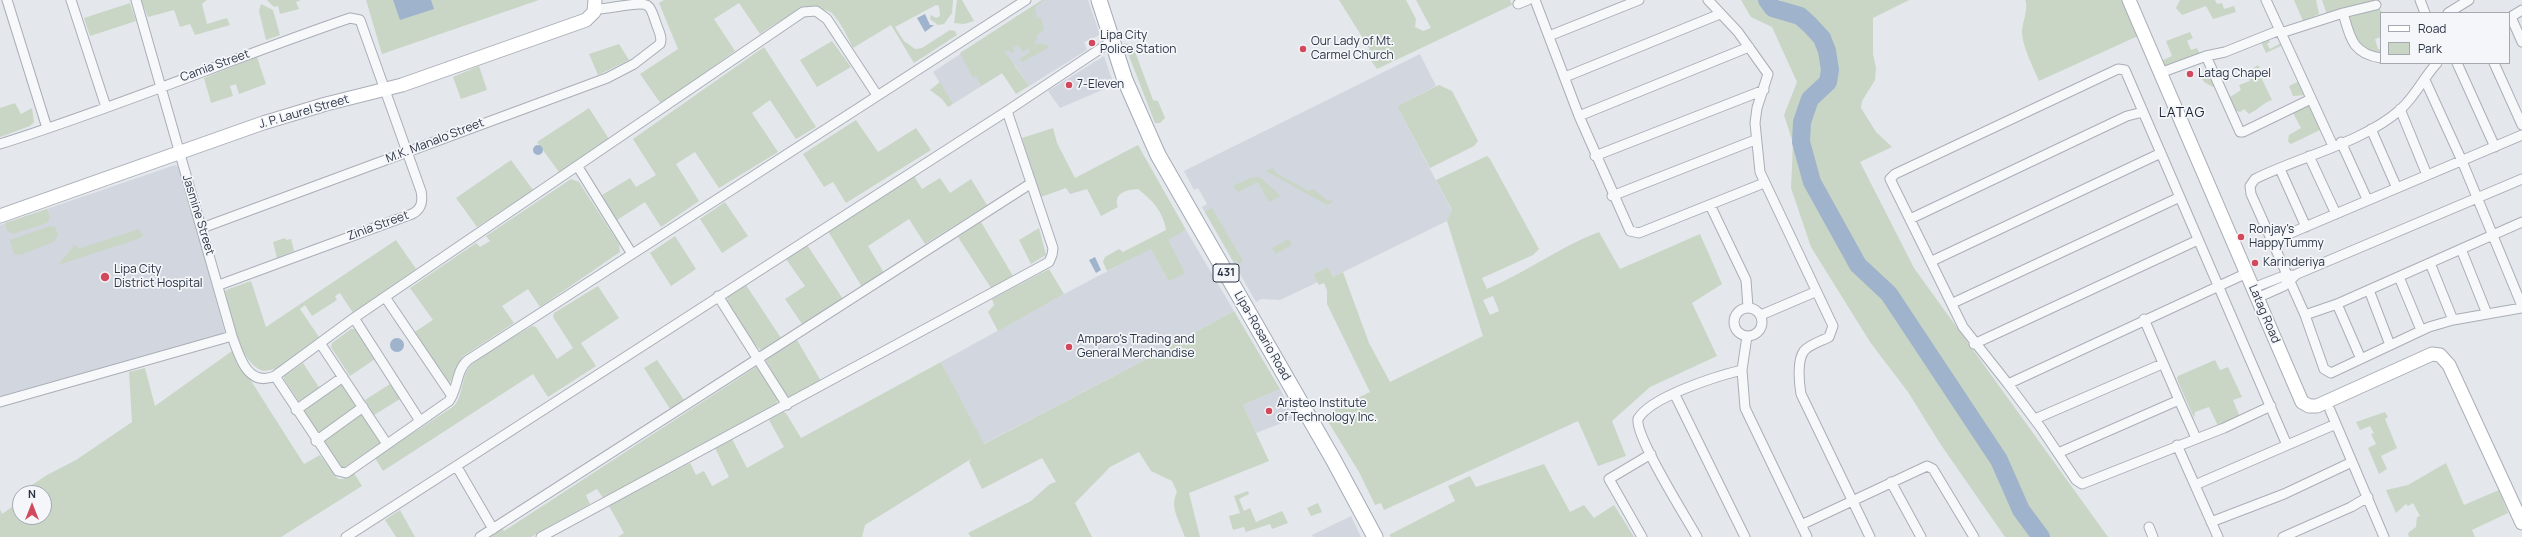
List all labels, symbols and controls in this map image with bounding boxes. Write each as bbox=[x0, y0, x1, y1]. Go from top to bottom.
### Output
legend bbox=[2380, 12, 2510, 64]
text: Road bbox=[2418, 20, 2446, 37]
place label: Lipa City Police Station bbox=[1100, 29, 1176, 57]
place label: Our Lady of Mt. Carmel Church bbox=[1311, 35, 1394, 63]
marker: Lipa City Police Station bbox=[1087, 38, 1097, 48]
text: Park bbox=[2418, 40, 2442, 57]
marker: Our Lady of Mt. Carmel Church bbox=[1298, 44, 1308, 54]
street label: Camia Street bbox=[178, 47, 252, 85]
place label: Latag Chapel bbox=[2198, 67, 2271, 81]
marker: Latag Chapel bbox=[2185, 69, 2195, 79]
place label: 7-Eleven bbox=[1077, 78, 1124, 92]
marker: 7-Eleven bbox=[1064, 80, 1074, 90]
street label: J. P. Laurel Street bbox=[257, 92, 351, 132]
district label: LATAG bbox=[2159, 105, 2205, 121]
street label: M.K. Manalo Street bbox=[384, 116, 486, 166]
street label: Jasmine Street bbox=[179, 173, 217, 257]
street label: Zinia Street bbox=[345, 208, 411, 244]
place label: Ronjay's HappyTummy bbox=[2249, 223, 2324, 251]
marker: Ronjay's HappyTummy bbox=[2236, 232, 2246, 242]
place label: Karinderiya bbox=[2263, 256, 2325, 270]
marker: Karinderiya bbox=[2250, 258, 2260, 268]
place label: Lipa City District Hospital bbox=[114, 263, 203, 291]
road number: 431 bbox=[1213, 264, 1239, 282]
marker: Lipa City District Hospital bbox=[99, 271, 111, 283]
street label: Latag Road bbox=[2245, 283, 2283, 345]
street label: Lipa-Rosario Road bbox=[1231, 289, 1293, 383]
place label: Amparo's Trading and General Merchandise bbox=[1077, 333, 1195, 361]
marker: Amparo's Trading and General Merchandise bbox=[1064, 342, 1074, 352]
place label: Aristeo Institute of Technology Inc. bbox=[1277, 397, 1377, 425]
marker: Aristeo Institute of Technology Inc. bbox=[1264, 406, 1274, 416]
north arrow bbox=[12, 485, 52, 525]
text: N bbox=[28, 486, 36, 501]

